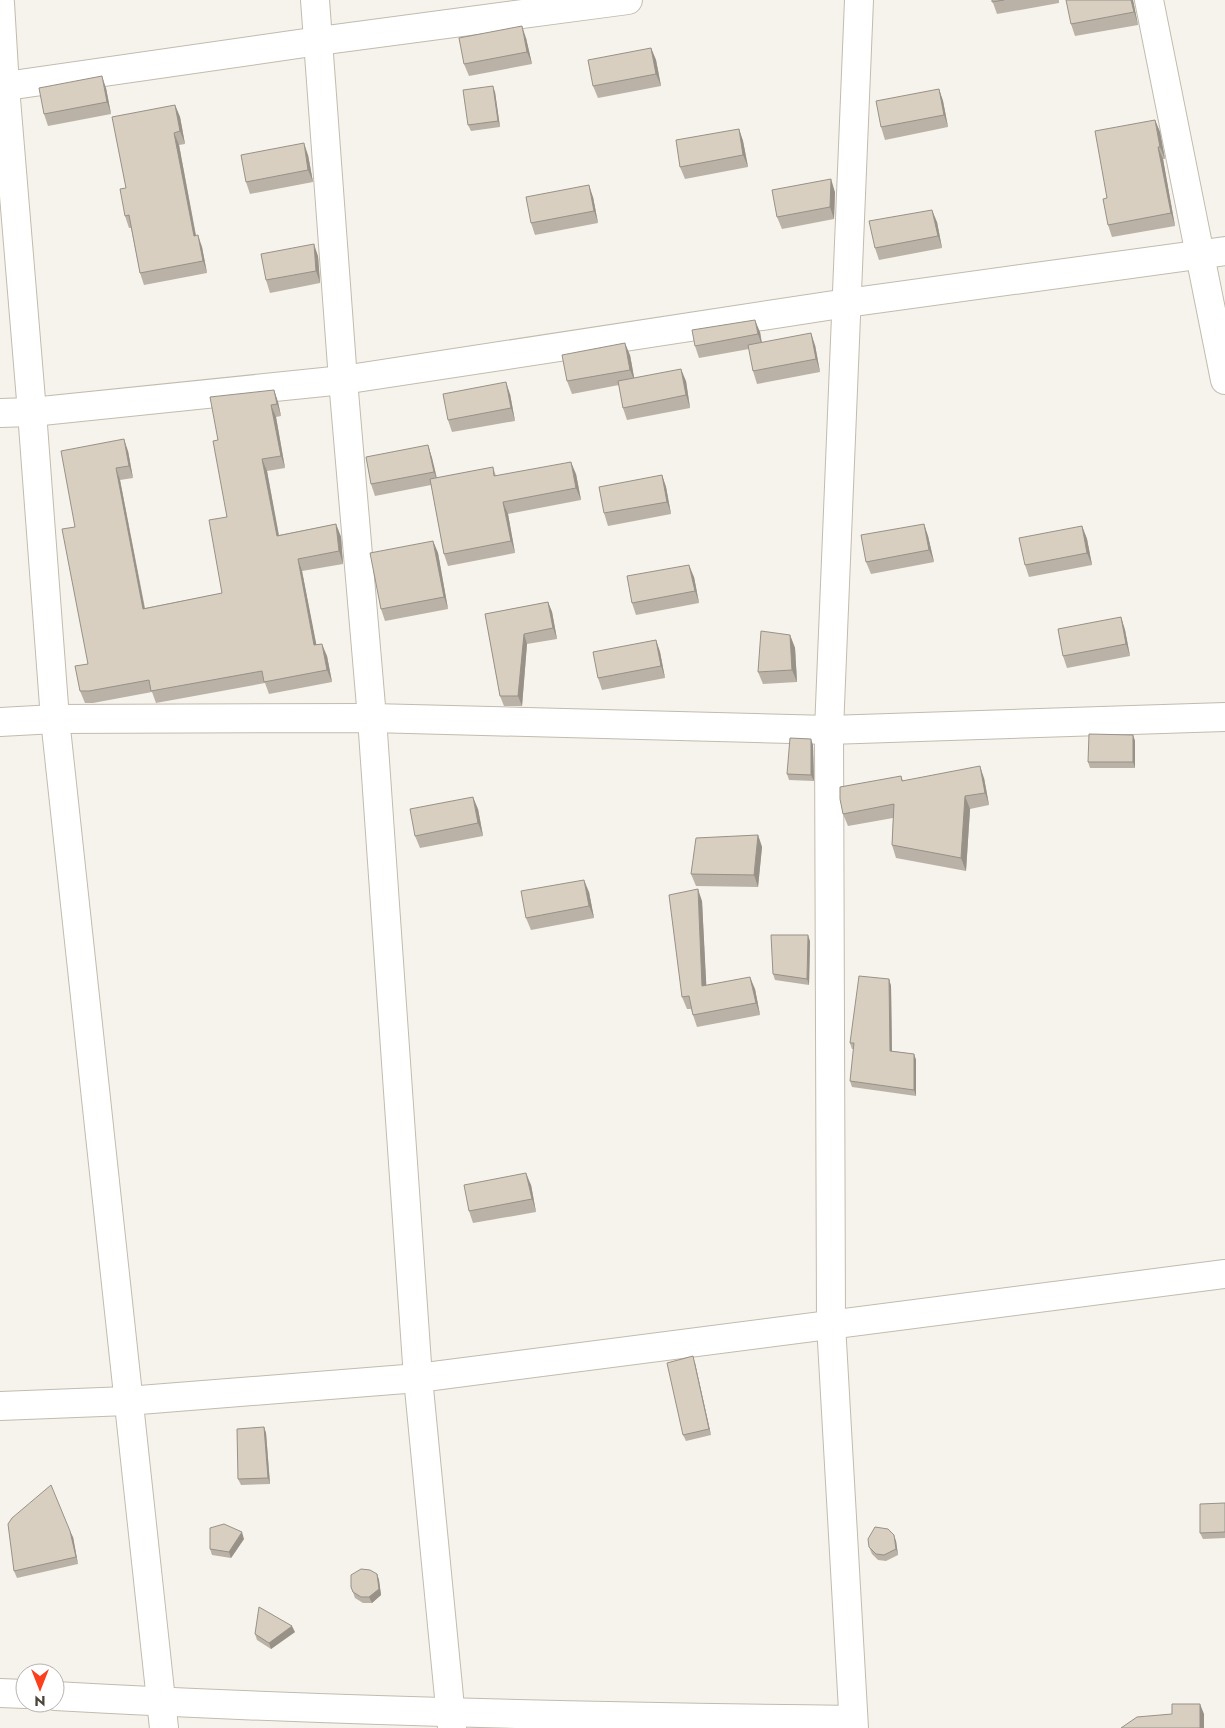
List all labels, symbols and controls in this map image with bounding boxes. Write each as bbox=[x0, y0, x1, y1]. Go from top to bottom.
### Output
north arrow bbox=[15, 1663, 65, 1713]
text: N bbox=[34, 1691, 46, 1711]

